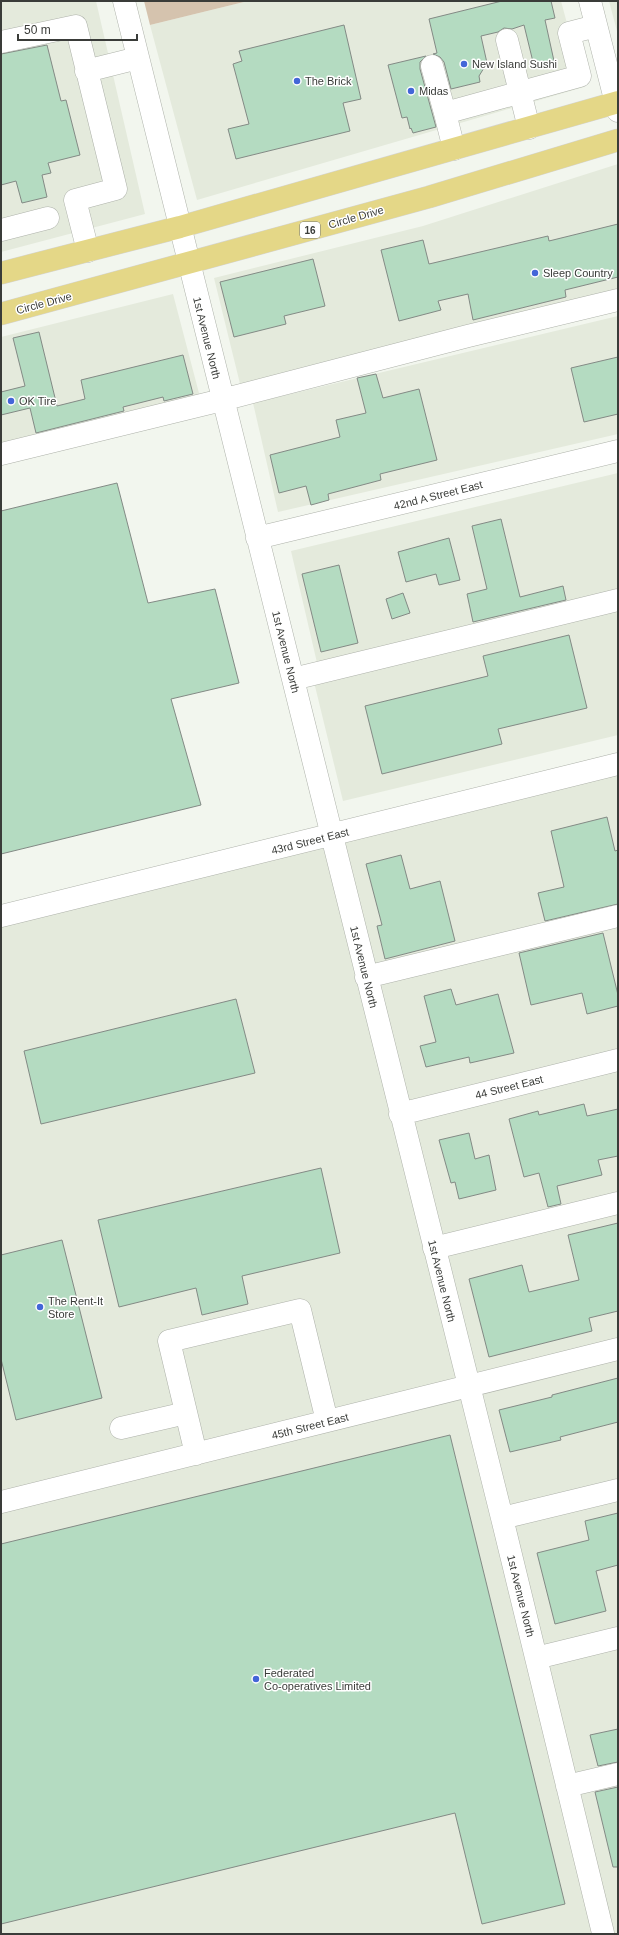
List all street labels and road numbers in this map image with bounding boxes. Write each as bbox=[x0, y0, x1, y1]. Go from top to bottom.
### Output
street label: Circle Drive bbox=[327, 203, 385, 231]
road number: 16 bbox=[300, 222, 320, 238]
street label: Circle Drive bbox=[15, 290, 73, 316]
street label: 1st Avenue North bbox=[191, 296, 223, 380]
street label: 42nd A Street East bbox=[392, 478, 484, 512]
street label: 1st Avenue North bbox=[270, 610, 302, 694]
street label: 43rd Street East bbox=[270, 826, 350, 856]
street label: 1st Avenue North bbox=[348, 925, 380, 1009]
street label: 44 Street East bbox=[474, 1073, 544, 1101]
street label: 1st Avenue North bbox=[426, 1239, 458, 1323]
street label: 45th Street East bbox=[270, 1411, 350, 1441]
street label: 1st Avenue North bbox=[505, 1554, 537, 1638]

